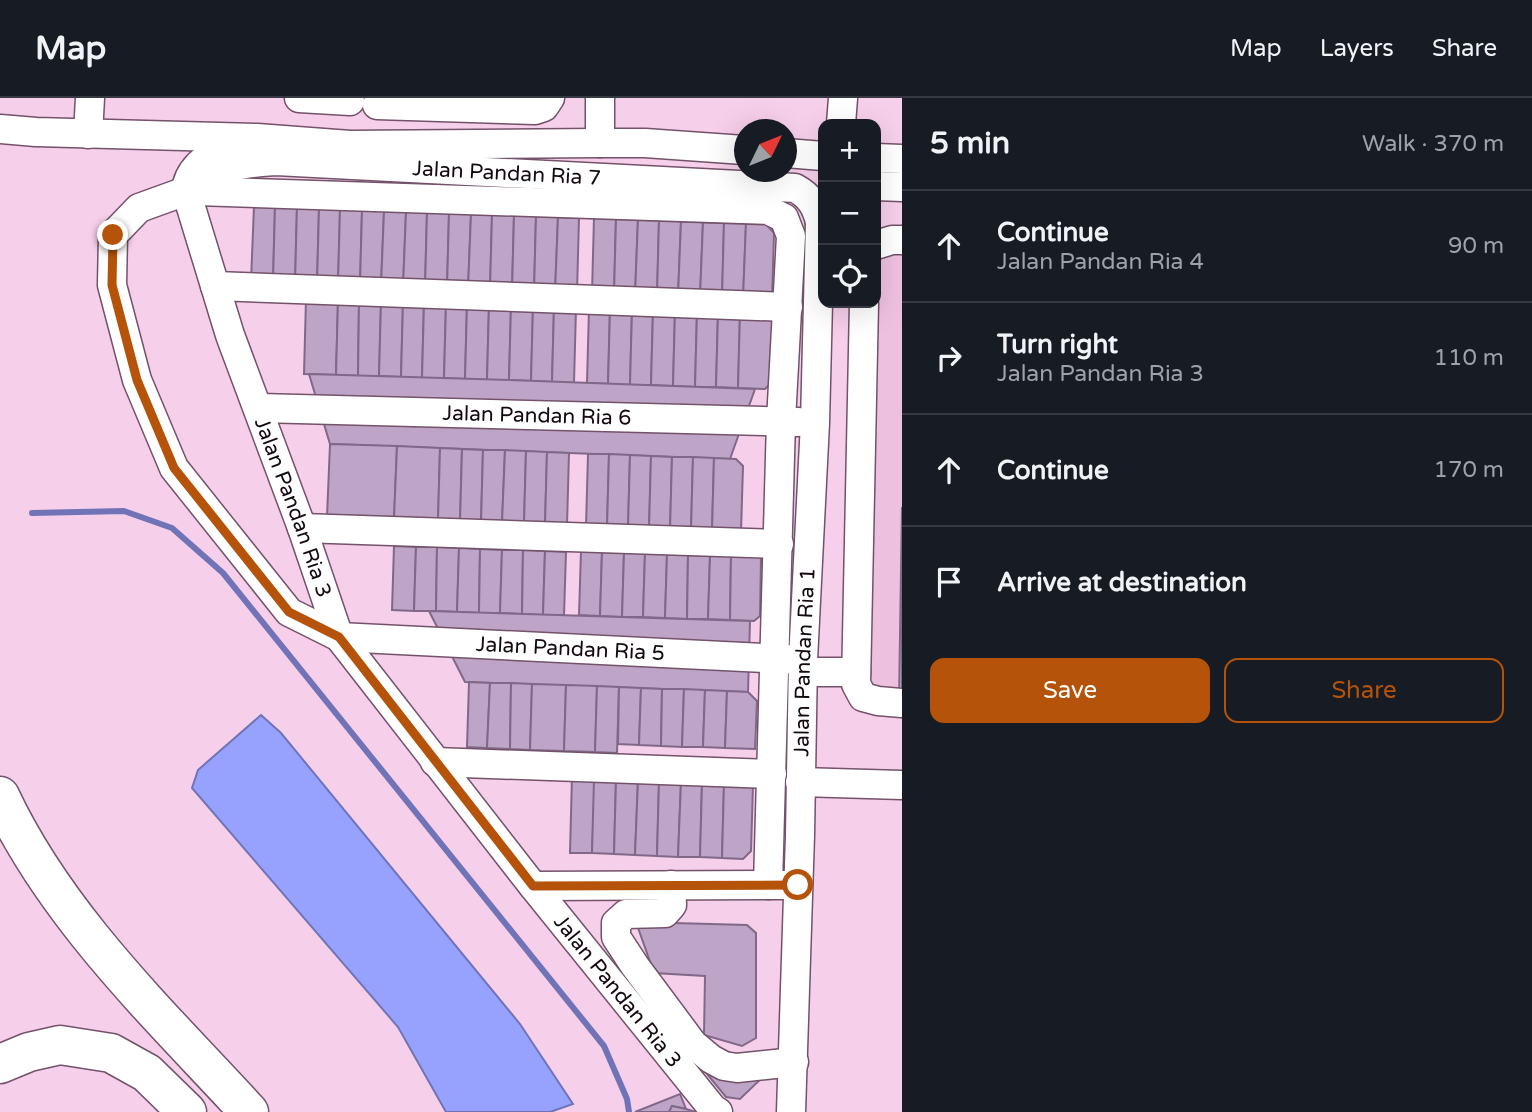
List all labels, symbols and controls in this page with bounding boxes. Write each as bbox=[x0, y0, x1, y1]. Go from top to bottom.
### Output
text: Map bbox=[35, 29, 106, 68]
text: Map bbox=[1230, 34, 1282, 63]
text: Layers bbox=[1320, 34, 1394, 63]
text: Share bbox=[1432, 34, 1497, 63]
north arrow bbox=[734, 119, 797, 182]
map controls bbox=[818, 119, 881, 308]
button: + bbox=[818, 119, 881, 182]
text: 5 min bbox=[930, 125, 1010, 162]
text: Walk · 370 m bbox=[1362, 130, 1504, 158]
street label: Jalan Pandan Ria 7 bbox=[412, 156, 602, 191]
button: − bbox=[818, 182, 881, 245]
text: Continue bbox=[997, 217, 1109, 248]
route end bbox=[97, 219, 128, 250]
icon: ahead bbox=[930, 227, 968, 265]
text: 90 m bbox=[1448, 232, 1504, 260]
button: locate bbox=[818, 245, 881, 308]
text: Jalan Pandan Ria 4 bbox=[997, 248, 1204, 276]
text: Turn right bbox=[997, 329, 1118, 360]
icon: right bbox=[930, 339, 968, 377]
text: 110 m bbox=[1434, 344, 1504, 372]
text: Jalan Pandan Ria 3 bbox=[997, 360, 1204, 388]
street label: Jalan Pandan Ria 6 bbox=[442, 401, 632, 431]
street label: Jalan Pandan Ria 3 bbox=[249, 414, 337, 601]
icon: ahead bbox=[930, 451, 968, 489]
text: Continue bbox=[997, 455, 1109, 486]
text: 170 m bbox=[1434, 456, 1504, 484]
icon: arrive bbox=[930, 563, 968, 601]
street label: Jalan Pandan Ria 1 bbox=[789, 567, 821, 757]
text: Arrive at destination bbox=[997, 567, 1247, 598]
street label: Jalan Pandan Ria 5 bbox=[475, 632, 665, 666]
button: Save bbox=[930, 658, 1210, 723]
button: Share bbox=[1224, 658, 1504, 723]
route start bbox=[782, 869, 813, 900]
street label: Jalan Pandan Ria 3 bbox=[548, 910, 686, 1073]

